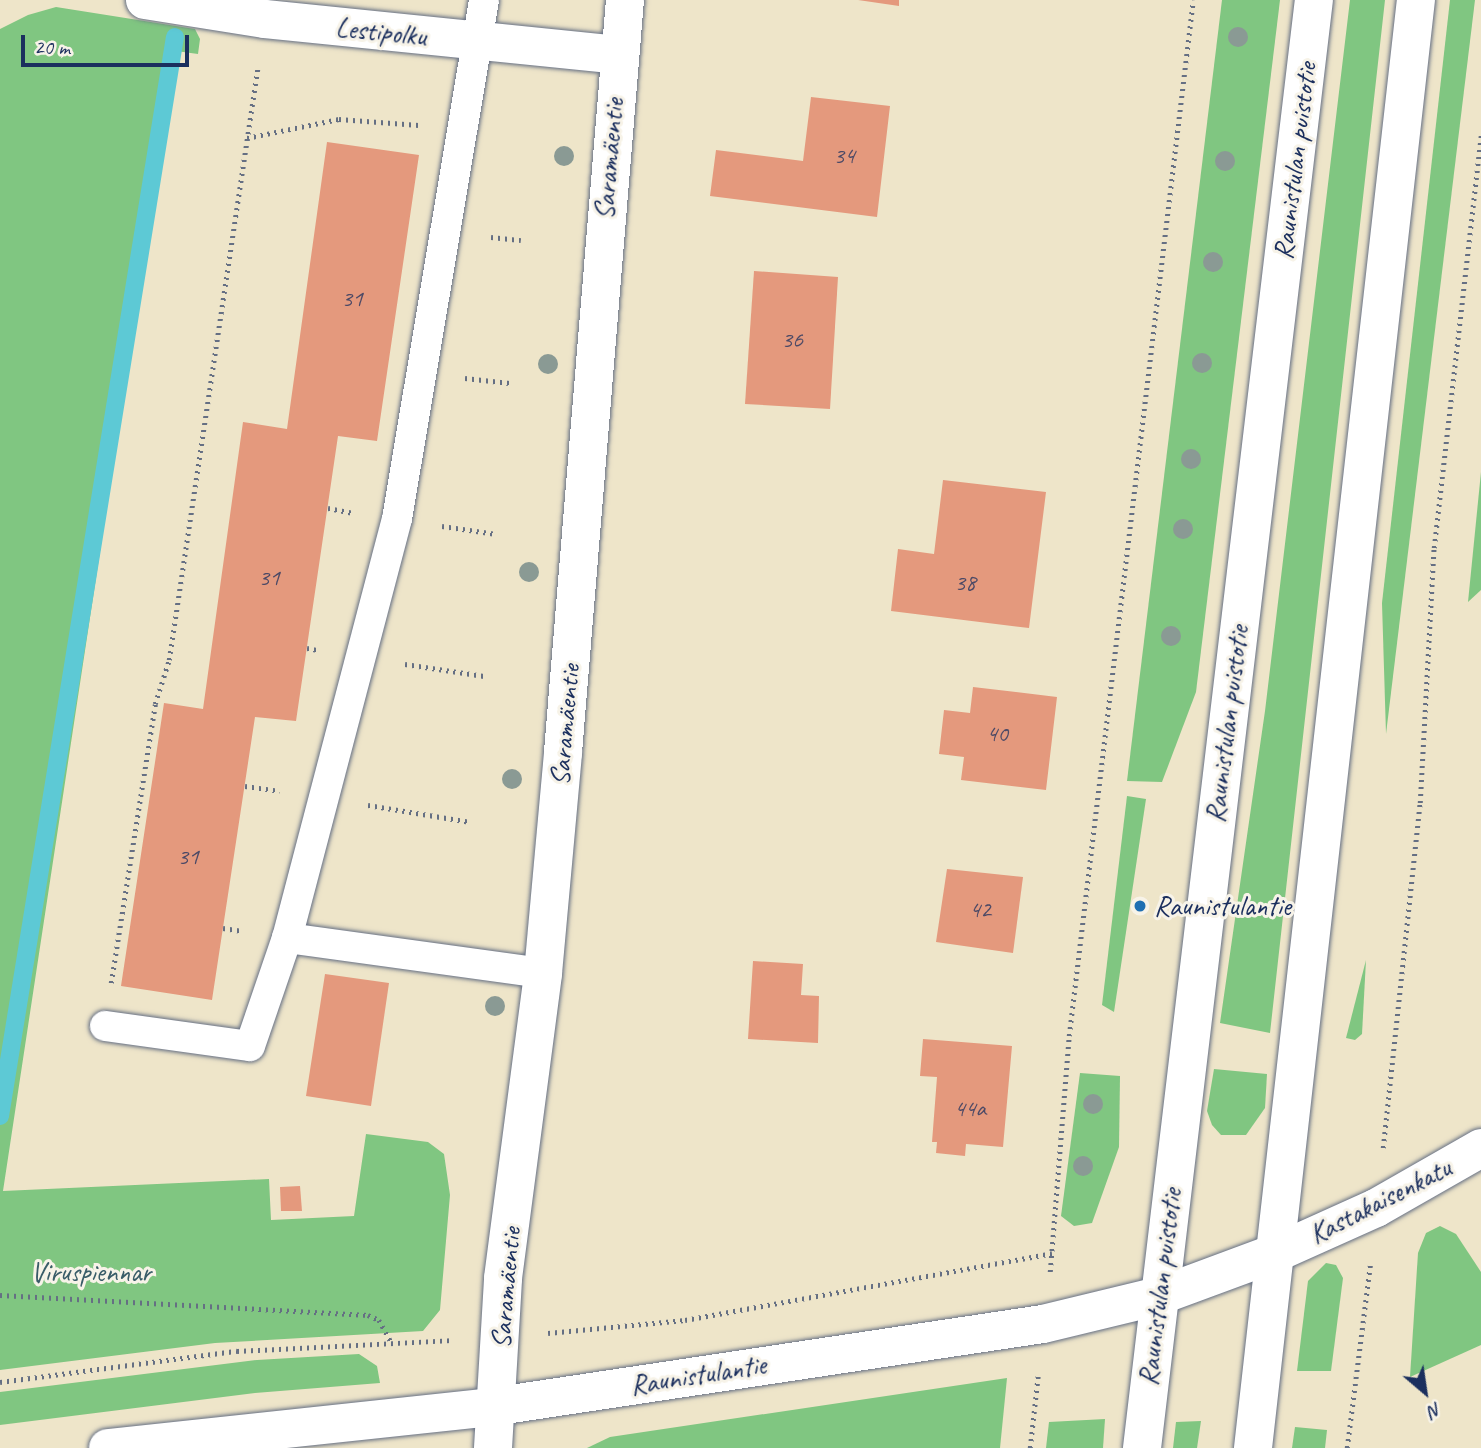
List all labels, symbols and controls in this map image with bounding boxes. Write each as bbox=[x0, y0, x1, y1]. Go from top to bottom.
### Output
street label: Lestipolku bbox=[334, 11, 428, 53]
scale bar bbox=[24, 21, 192, 65]
text: 20 m bbox=[34, 34, 70, 60]
street label: Raunistulan puistotie bbox=[1266, 61, 1324, 261]
street label: Saramäentie bbox=[587, 97, 631, 221]
house number: 34 bbox=[833, 142, 855, 170]
house number: 31 bbox=[341, 285, 363, 313]
house number: 36 bbox=[781, 326, 803, 354]
house number: 31 bbox=[258, 564, 280, 592]
house number: 38 bbox=[954, 569, 976, 597]
street label: Raunistulan puistotie bbox=[1198, 624, 1256, 824]
street label: Saramäentie bbox=[543, 663, 587, 787]
house number: 40 bbox=[986, 720, 1008, 748]
house number: 31 bbox=[177, 843, 199, 871]
place label: Raunistulantie bbox=[1154, 889, 1291, 923]
house number: 42 bbox=[969, 896, 991, 924]
marker: Raunistulantie bbox=[1132, 898, 1148, 914]
house number: 44a bbox=[954, 1095, 986, 1123]
street label: Kastakaisenkatu bbox=[1303, 1151, 1457, 1251]
street label: Raunistulan puistotie bbox=[1131, 1187, 1189, 1387]
street label: Saramäentie bbox=[484, 1226, 528, 1350]
park label: Viruspiennar bbox=[31, 1255, 151, 1289]
street label: Raunistulantie bbox=[628, 1348, 768, 1402]
north arrow bbox=[1390, 1357, 1460, 1427]
text: N bbox=[1424, 1397, 1446, 1424]

